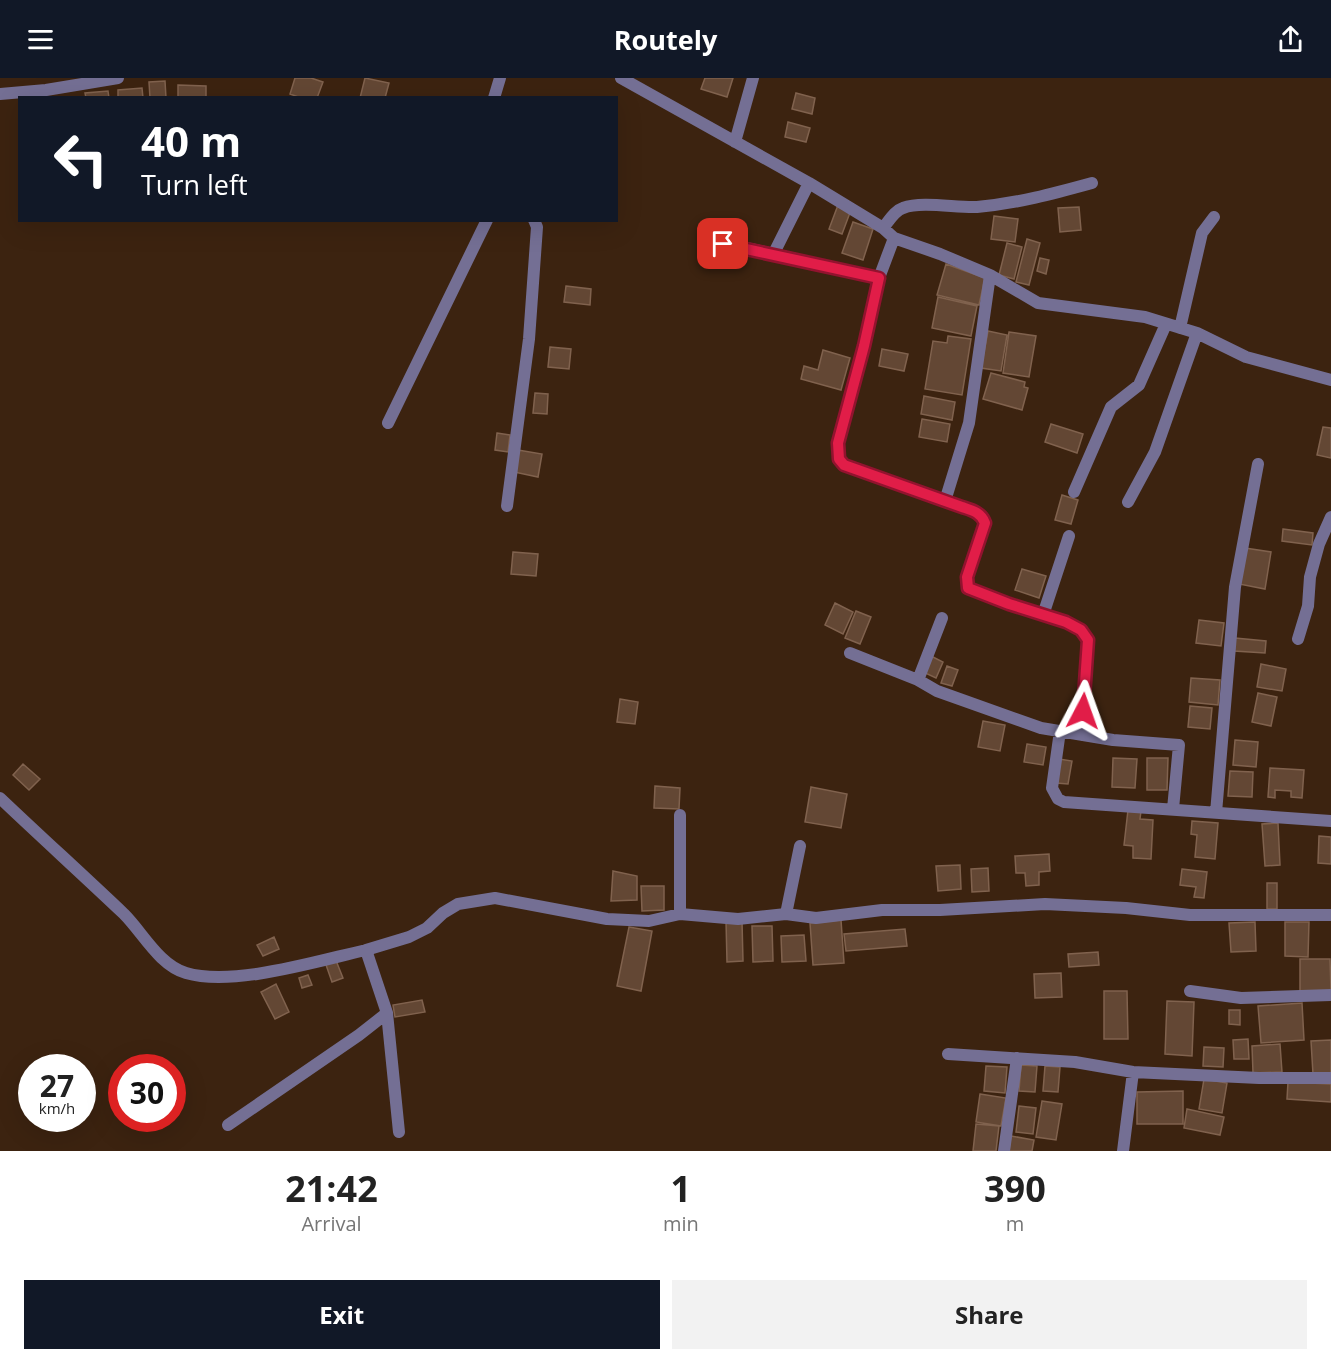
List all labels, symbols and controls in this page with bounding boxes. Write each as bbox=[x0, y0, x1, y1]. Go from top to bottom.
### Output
text: Routely bbox=[614, 21, 717, 58]
icon: menu bbox=[24, 23, 57, 56]
icon: share bbox=[1274, 23, 1307, 56]
text: 40 m bbox=[141, 112, 241, 169]
icon: left bbox=[42, 120, 120, 198]
text: Turn left bbox=[141, 166, 248, 203]
pin bbox=[697, 218, 748, 269]
icon: arrive bbox=[706, 227, 739, 260]
position arrow bbox=[1051, 679, 1115, 743]
speed limit sign: 30 bbox=[108, 1054, 186, 1132]
text: 27 bbox=[40, 1065, 74, 1106]
text: km/h bbox=[39, 1098, 75, 1118]
text: 21:42 bbox=[285, 1164, 378, 1213]
text: 1 bbox=[671, 1164, 691, 1213]
text: 390 bbox=[984, 1164, 1046, 1213]
text: Arrival bbox=[301, 1210, 362, 1237]
text: min bbox=[663, 1210, 699, 1237]
text: m bbox=[1006, 1210, 1024, 1237]
button: Exit bbox=[24, 1280, 660, 1349]
button: Share bbox=[672, 1280, 1307, 1349]

